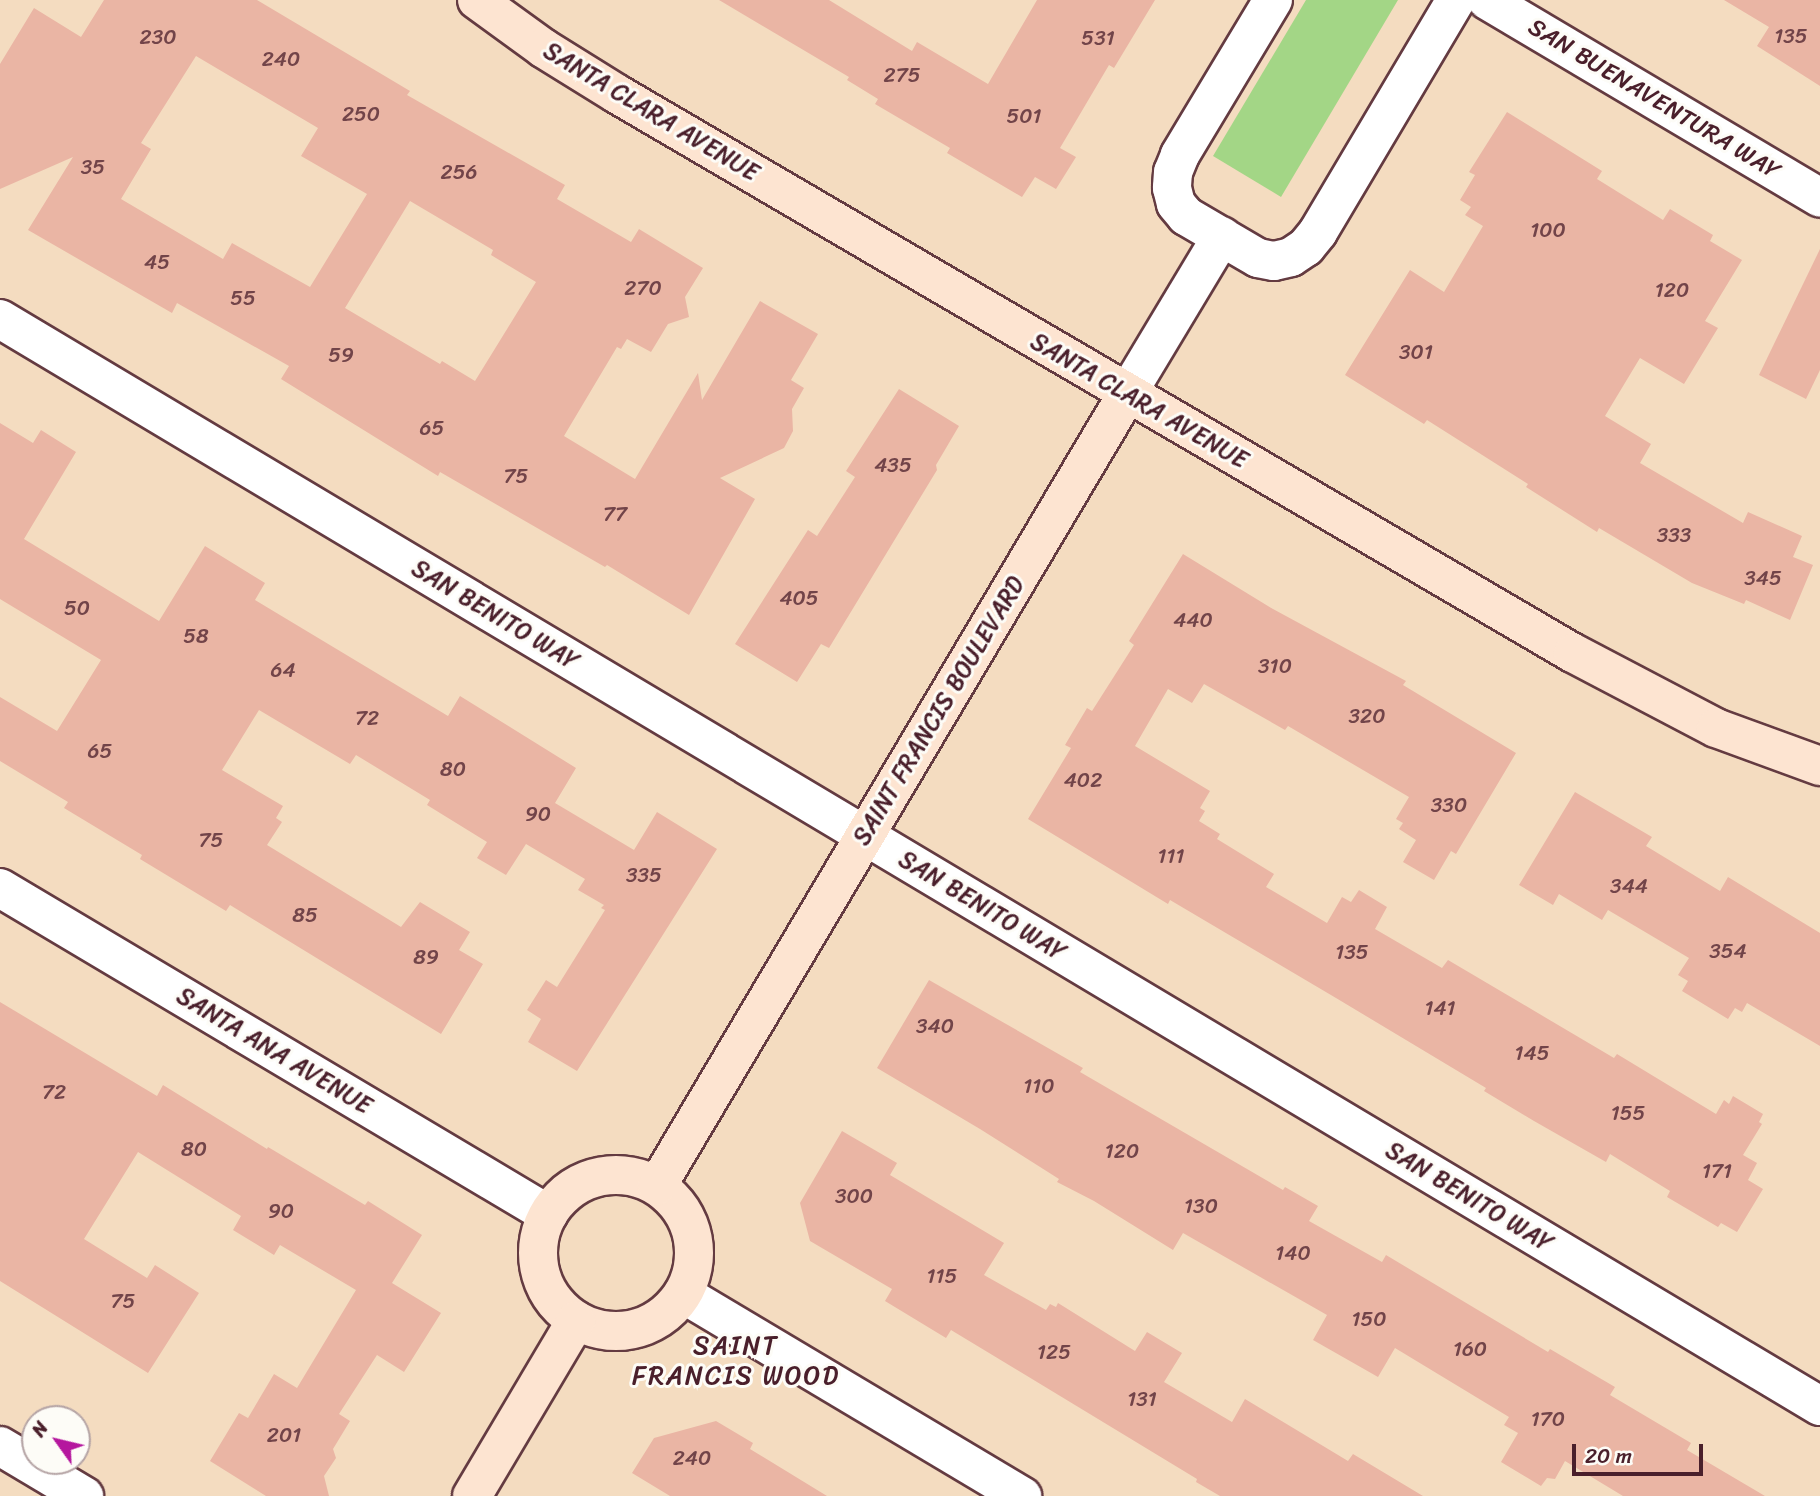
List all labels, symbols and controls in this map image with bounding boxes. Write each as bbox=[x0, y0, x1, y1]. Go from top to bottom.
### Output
street label: SAN BUENAVENTURA WAY bbox=[1524, 13, 1784, 185]
house number: 135 bbox=[1774, 23, 1808, 49]
house number: 230 bbox=[140, 24, 176, 50]
house number: 531 bbox=[1081, 25, 1115, 51]
street label: SANTA CLARA AVENUE bbox=[538, 37, 764, 187]
house number: 240 bbox=[262, 46, 300, 72]
house number: 275 bbox=[884, 62, 920, 88]
house number: 250 bbox=[342, 101, 380, 127]
house number: 501 bbox=[1006, 103, 1042, 129]
house number: 35 bbox=[81, 154, 105, 180]
house number: 256 bbox=[441, 159, 477, 185]
house number: 100 bbox=[1530, 217, 1566, 243]
house number: 45 bbox=[144, 249, 170, 275]
house number: 270 bbox=[624, 275, 662, 301]
house number: 120 bbox=[1655, 277, 1689, 303]
house number: 55 bbox=[230, 285, 256, 311]
street label: SANTA CLARA AVENUE bbox=[1026, 327, 1252, 475]
house number: 301 bbox=[1399, 339, 1433, 365]
house number: 59 bbox=[328, 342, 354, 368]
house number: 65 bbox=[420, 415, 444, 441]
house number: 435 bbox=[874, 452, 912, 478]
house number: 75 bbox=[504, 463, 528, 489]
house number: 77 bbox=[603, 501, 627, 527]
house number: 333 bbox=[1657, 522, 1691, 548]
street label: SAN BENITO WAY bbox=[408, 555, 582, 675]
house number: 345 bbox=[1744, 565, 1782, 591]
street label: SAINT FRANCIS BOULEVARD bbox=[848, 572, 1030, 850]
house number: 405 bbox=[779, 585, 819, 611]
house number: 50 bbox=[64, 595, 90, 621]
house number: 440 bbox=[1173, 607, 1213, 633]
house number: 58 bbox=[183, 623, 209, 649]
house number: 310 bbox=[1258, 653, 1292, 679]
house number: 64 bbox=[270, 657, 296, 683]
house number: 320 bbox=[1349, 703, 1385, 729]
house number: 72 bbox=[355, 705, 379, 731]
house number: 65 bbox=[88, 738, 112, 764]
house number: 80 bbox=[440, 756, 466, 782]
house number: 402 bbox=[1064, 767, 1102, 793]
house number: 330 bbox=[1431, 792, 1467, 818]
house number: 90 bbox=[525, 801, 551, 827]
house number: 75 bbox=[199, 827, 223, 853]
house number: 111 bbox=[1157, 843, 1185, 869]
street label: SAN BENITO WAY bbox=[895, 846, 1069, 966]
house number: 335 bbox=[626, 862, 662, 888]
house number: 344 bbox=[1610, 873, 1648, 899]
house number: 85 bbox=[292, 902, 318, 928]
house number: 354 bbox=[1709, 938, 1747, 964]
house number: 135 bbox=[1335, 939, 1369, 965]
house number: 89 bbox=[413, 944, 439, 970]
street label: SANTA ANA AVENUE bbox=[172, 982, 376, 1120]
house number: 141 bbox=[1424, 995, 1456, 1021]
house number: 340 bbox=[916, 1013, 954, 1039]
house number: 145 bbox=[1515, 1040, 1549, 1066]
house number: 110 bbox=[1023, 1073, 1055, 1099]
house number: 72 bbox=[42, 1079, 66, 1105]
house number: 155 bbox=[1611, 1100, 1645, 1126]
house number: 80 bbox=[181, 1136, 207, 1162]
street label: SAN BENITO WAY bbox=[1382, 1137, 1556, 1257]
house number: 120 bbox=[1105, 1138, 1139, 1164]
house number: 171 bbox=[1702, 1158, 1732, 1184]
house number: 300 bbox=[835, 1183, 873, 1209]
house number: 130 bbox=[1184, 1193, 1218, 1219]
house number: 90 bbox=[268, 1198, 294, 1224]
house number: 140 bbox=[1275, 1240, 1311, 1266]
house number: 115 bbox=[927, 1263, 957, 1289]
house number: 75 bbox=[111, 1288, 135, 1314]
house number: 150 bbox=[1351, 1306, 1387, 1332]
district label: SAINT FRANCIS WOOD bbox=[635, 1330, 837, 1392]
house number: 160 bbox=[1453, 1336, 1487, 1362]
house number: 125 bbox=[1037, 1339, 1071, 1365]
house number: 131 bbox=[1127, 1386, 1157, 1412]
north arrow bbox=[21, 1405, 91, 1475]
house number: 170 bbox=[1531, 1406, 1565, 1432]
text: N bbox=[22, 1414, 57, 1444]
house number: 201 bbox=[267, 1422, 301, 1448]
scale bar bbox=[1575, 1430, 1706, 1474]
text: 20 m bbox=[1585, 1437, 1632, 1475]
house number: 240 bbox=[673, 1445, 711, 1471]

